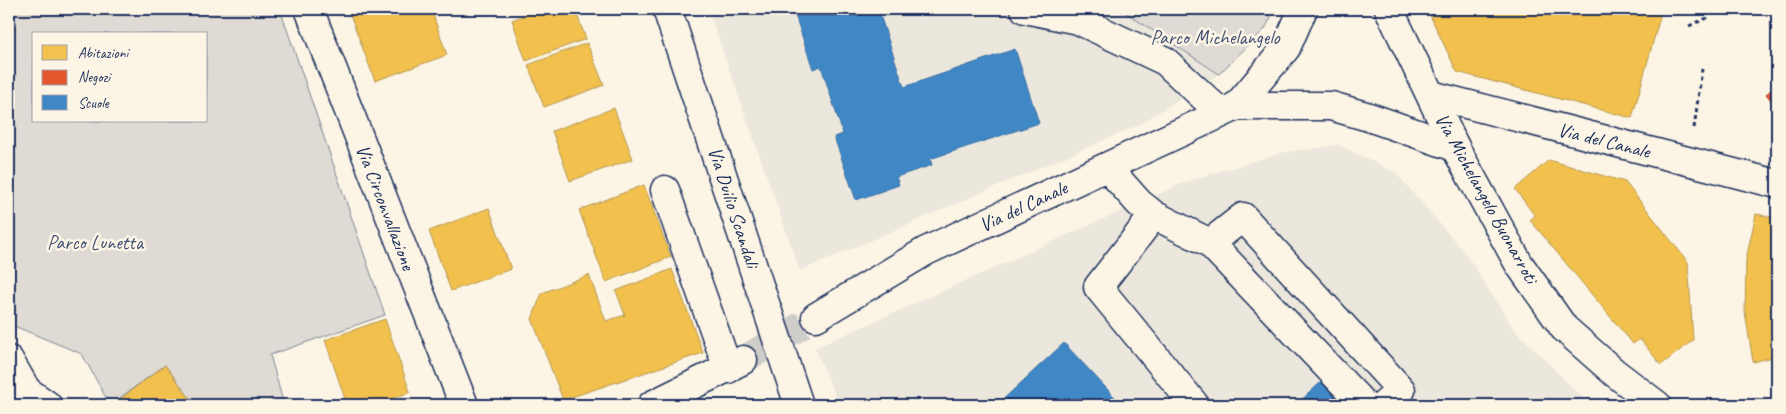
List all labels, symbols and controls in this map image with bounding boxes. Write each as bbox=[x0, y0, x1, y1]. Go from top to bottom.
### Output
park label: Parco Michelangelo bbox=[1150, 25, 1281, 50]
legend bbox=[32, 32, 208, 122]
text: Abitazioni bbox=[78, 44, 130, 63]
text: Negozi bbox=[78, 68, 112, 87]
text: Scuole bbox=[78, 94, 110, 113]
street label: Via Michelangelo Buonarroti bbox=[1429, 109, 1545, 290]
street label: Via del Canale bbox=[1555, 117, 1654, 164]
street label: Via Circonvallazione bbox=[350, 141, 421, 275]
street label: Via Duilio Scandali bbox=[702, 144, 766, 273]
street label: Via del Canale bbox=[975, 175, 1072, 238]
park label: Parco Lunetta bbox=[47, 230, 145, 255]

